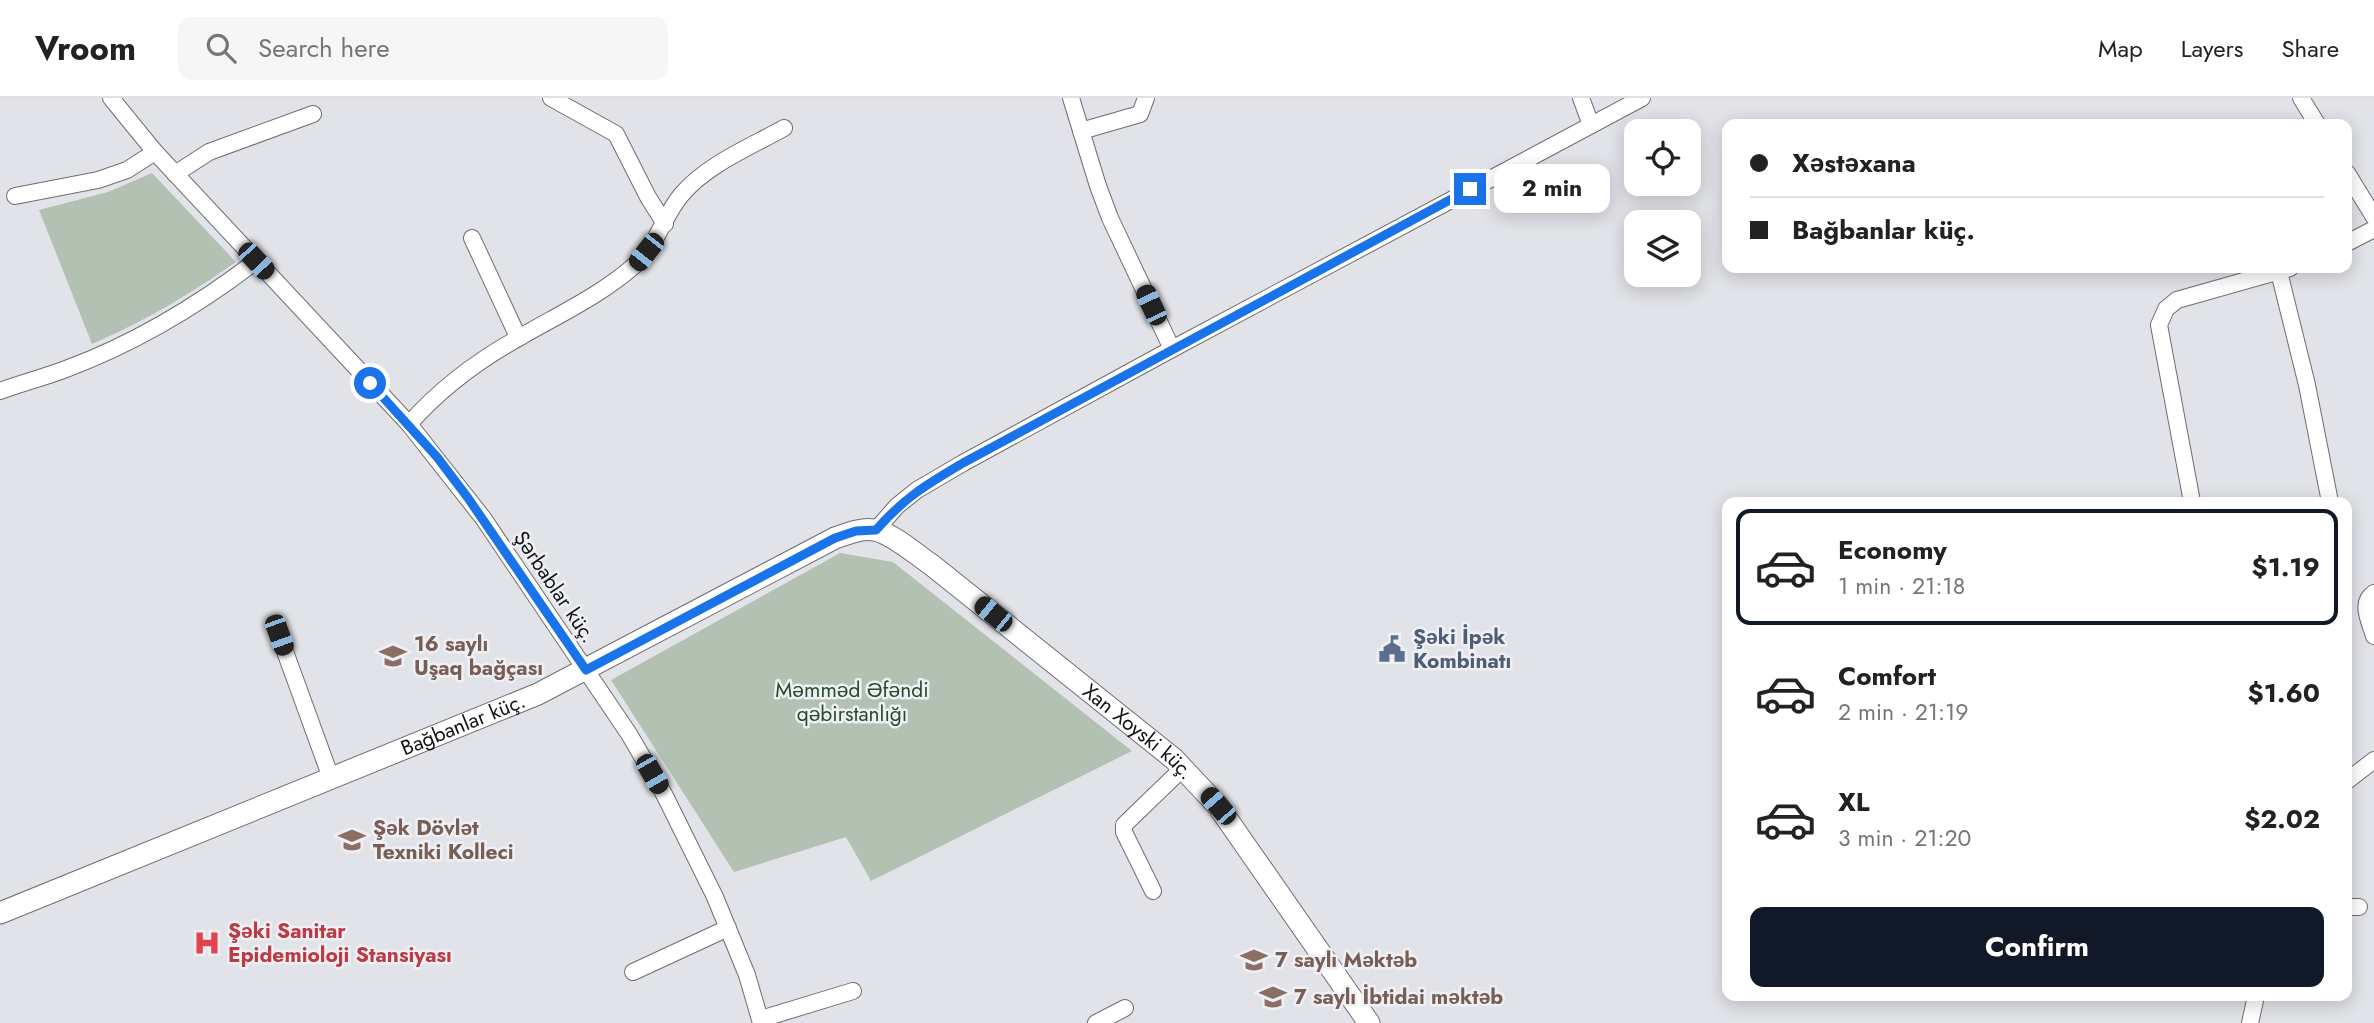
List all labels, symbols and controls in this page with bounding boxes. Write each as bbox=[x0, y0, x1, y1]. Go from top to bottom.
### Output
search box bbox=[178, 17, 668, 80]
text: Vroom bbox=[35, 25, 136, 72]
icon: search bbox=[202, 29, 240, 67]
text: Search here bbox=[258, 29, 390, 67]
text: Map bbox=[2098, 31, 2143, 66]
text: Layers bbox=[2181, 31, 2243, 66]
text: Share bbox=[2281, 31, 2339, 66]
map controls bbox=[1624, 119, 1701, 287]
button: locate bbox=[1624, 119, 1701, 196]
text: Xəstəxana bbox=[1792, 144, 1916, 182]
callout: 2 min bbox=[1494, 164, 1610, 214]
text: 2 min bbox=[1522, 171, 1582, 205]
route end bbox=[1454, 173, 1486, 205]
button: layers bbox=[1624, 210, 1701, 287]
text: Bağbanlar küç. bbox=[1792, 211, 1975, 249]
car bbox=[625, 229, 668, 275]
car bbox=[234, 238, 279, 284]
car bbox=[1133, 282, 1170, 328]
route start bbox=[354, 367, 386, 399]
street label: Şərbablar küç. bbox=[506, 525, 604, 649]
text: Economy bbox=[1838, 531, 1947, 569]
icon: car bbox=[1754, 536, 1817, 599]
text: $1.19 bbox=[2252, 548, 2320, 586]
text: 1 min · 21:18 bbox=[1838, 569, 1965, 603]
car bbox=[971, 593, 1016, 635]
car bbox=[262, 612, 297, 658]
place label: Şəki İpək Kombinatı bbox=[1413, 622, 1511, 676]
place label: 16 saylı Uşaq bağçası bbox=[414, 629, 543, 683]
public building icon: Şəki İpək Kombinatı bbox=[1377, 634, 1407, 664]
school or university icon: 16 saylı Uşaq bağçası bbox=[378, 641, 408, 671]
text: Comfort bbox=[1838, 657, 1936, 695]
icon: car bbox=[1754, 662, 1817, 725]
text: $1.60 bbox=[2248, 674, 2320, 712]
park label: Məmməd Əfəndi qəbirstanlığı bbox=[775, 675, 929, 729]
street label: Xan Xoyski küç. bbox=[1076, 676, 1201, 786]
street label: Bağbanlar küç. bbox=[396, 686, 530, 763]
text: 2 min · 21:19 bbox=[1838, 695, 1969, 729]
car bbox=[633, 751, 672, 797]
car bbox=[1197, 783, 1240, 829]
text: XL bbox=[1838, 783, 1870, 821]
icon: car bbox=[1754, 788, 1817, 851]
text: $2.02 bbox=[2244, 800, 2320, 838]
place label: Şək Dövlət Texniki Kolleci bbox=[373, 813, 514, 867]
text: 3 min · 21:20 bbox=[1838, 821, 1971, 855]
school or university icon: Şək Dövlət Texniki Kolleci bbox=[337, 825, 367, 855]
button: Confirm bbox=[1750, 907, 2324, 987]
place label: Şəki Sanitar Epidemioloji Stansiyası bbox=[228, 916, 452, 970]
hospital icon: Şəki Sanitar Epidemioloji Stansiyası bbox=[192, 928, 222, 958]
school or university icon: 7 saylı Məktəb bbox=[1239, 945, 1269, 975]
place label: 7 saylı Məktəb bbox=[1275, 945, 1417, 975]
school or university icon: 7 saylı İbtidai məktəb bbox=[1258, 982, 1288, 1012]
place label: 7 saylı İbtidai məktəb bbox=[1294, 982, 1503, 1012]

